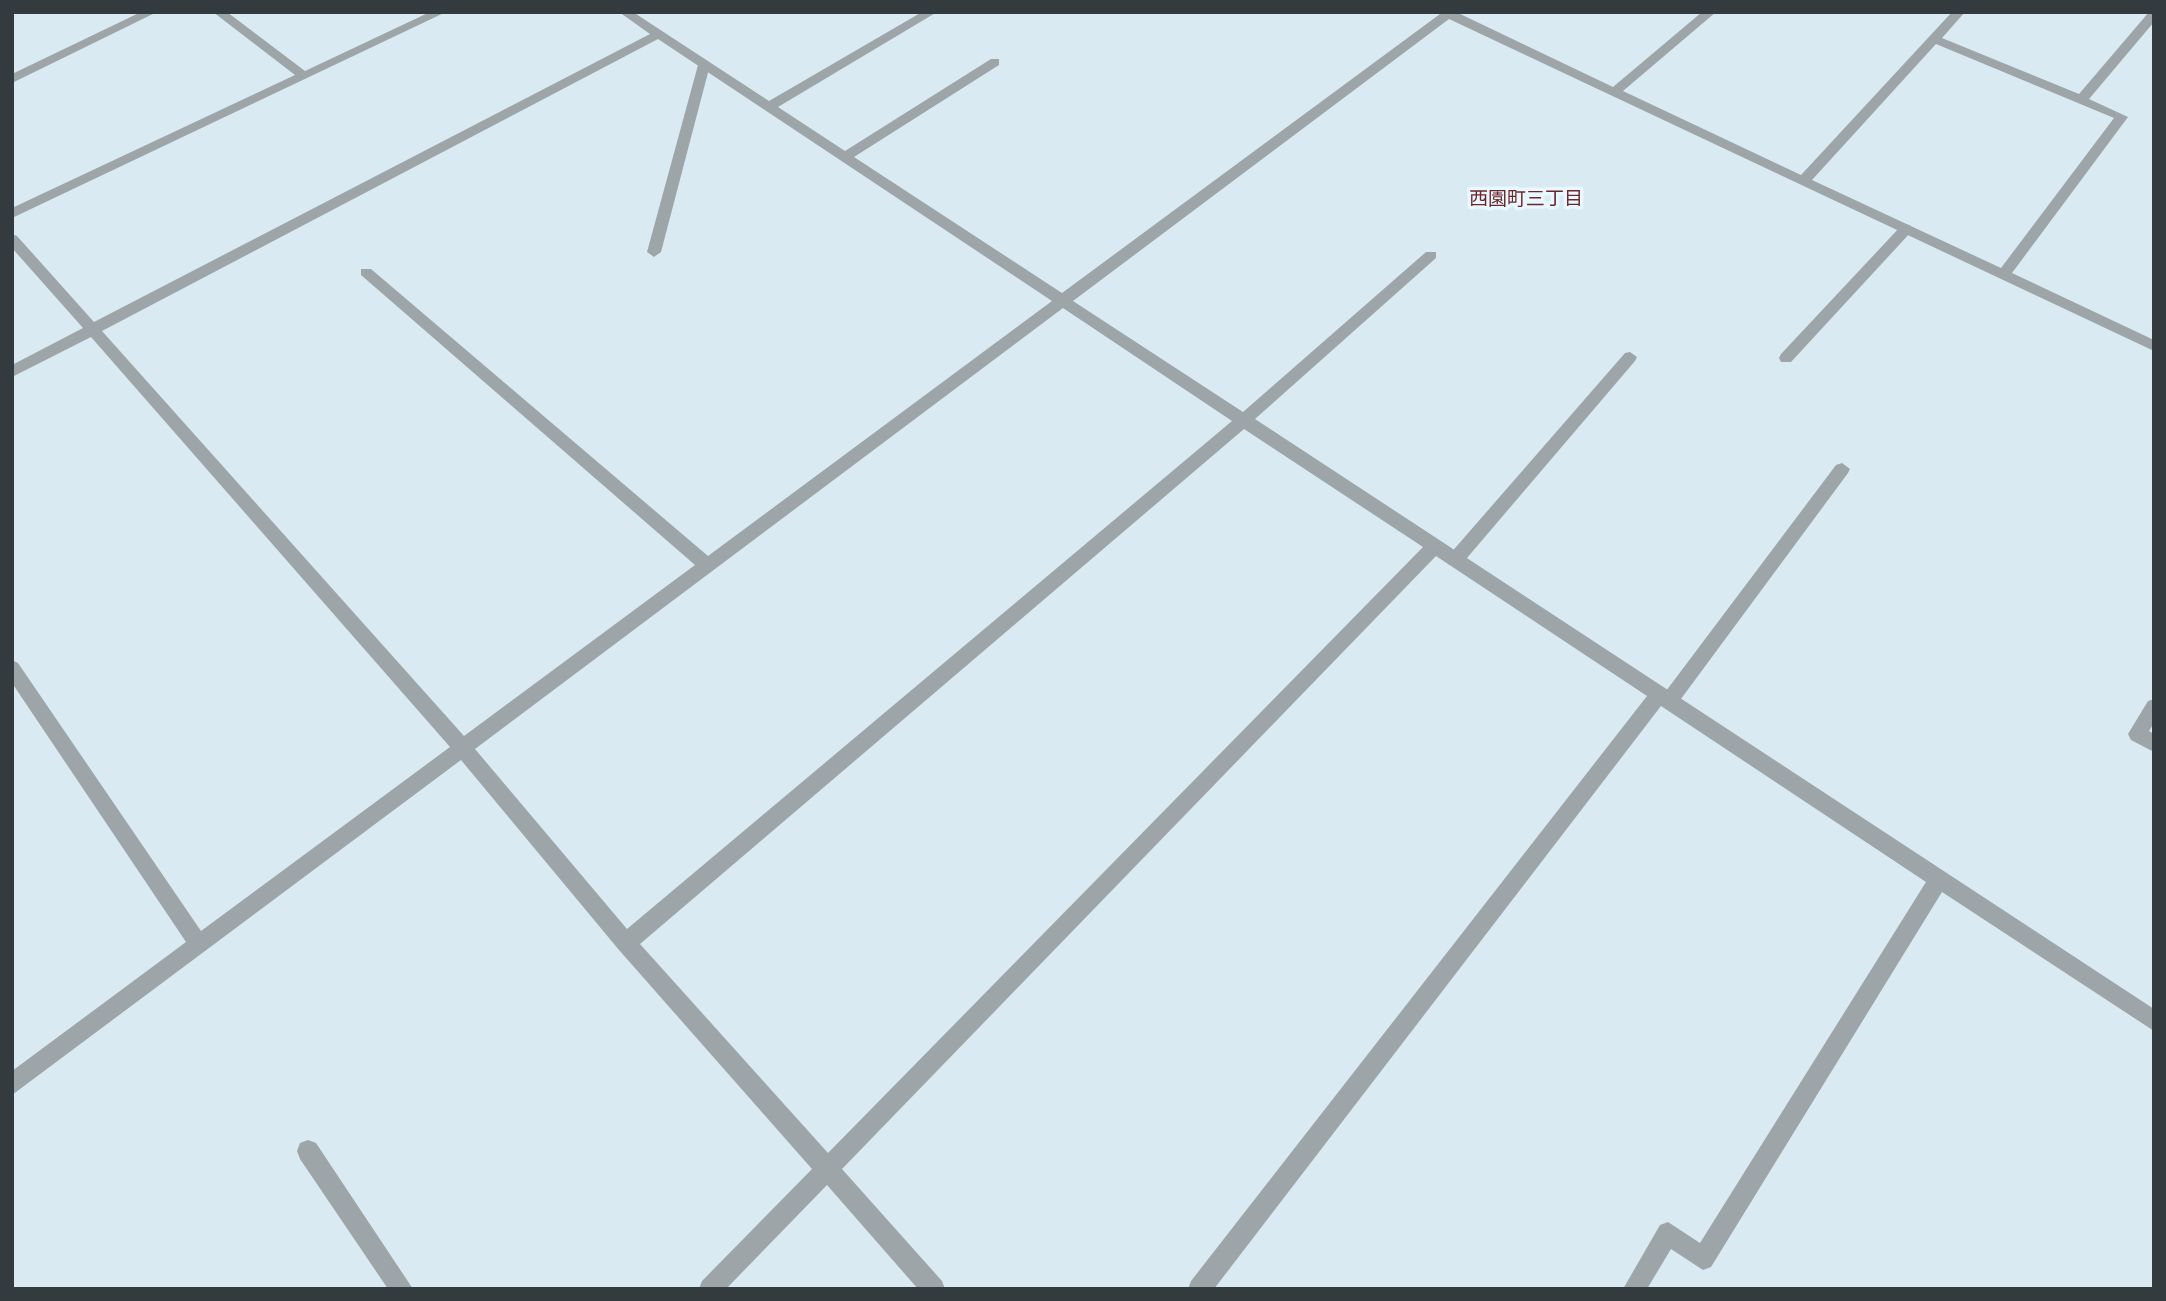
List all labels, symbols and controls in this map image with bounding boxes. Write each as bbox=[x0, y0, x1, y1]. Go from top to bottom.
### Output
district label: 西園町三丁目 bbox=[1469, 189, 1583, 211]

